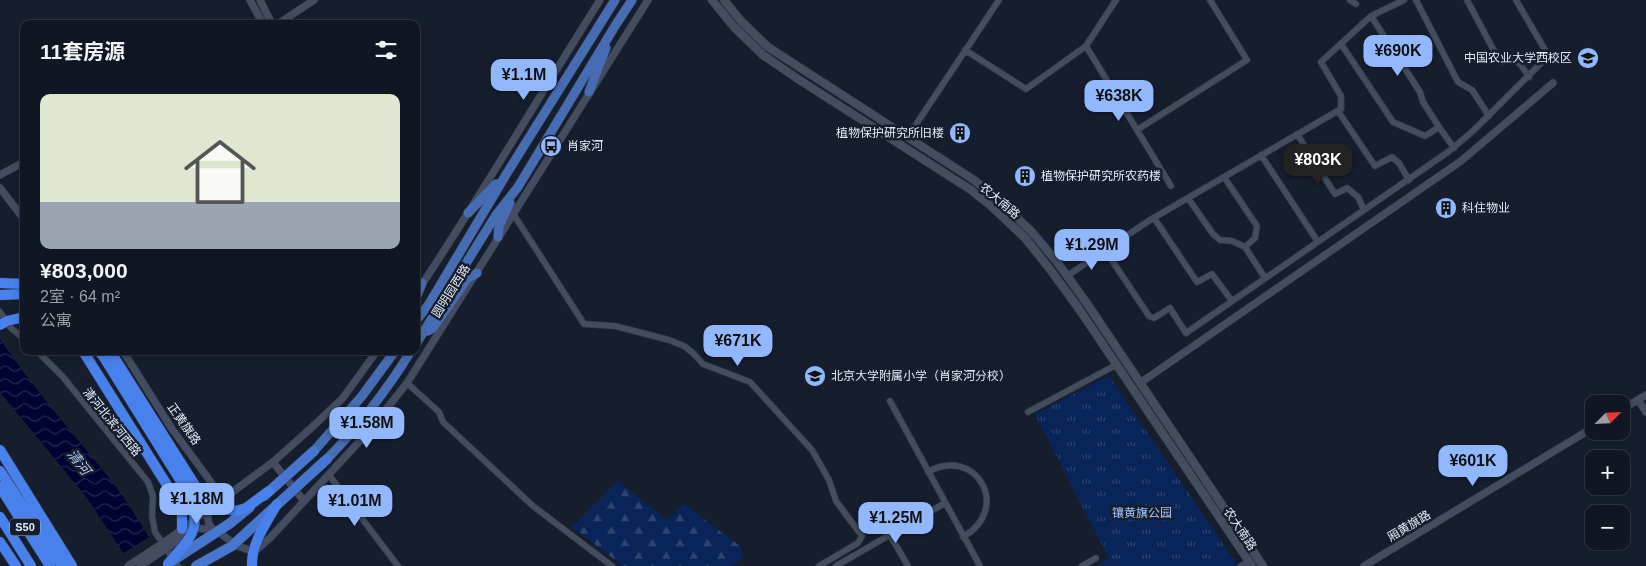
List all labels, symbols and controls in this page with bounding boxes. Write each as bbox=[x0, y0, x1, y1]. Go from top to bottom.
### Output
pin: ¥690K bbox=[1363, 34, 1433, 77]
icon: filters bbox=[372, 36, 400, 64]
text: 11套房源 bbox=[40, 40, 125, 63]
text: ¥690K bbox=[1374, 42, 1422, 59]
school or university icon: 中国农业大学西校区 bbox=[1576, 46, 1600, 70]
place label: 中国农业大学西校区 bbox=[1464, 51, 1572, 65]
pin: ¥1.1M bbox=[489, 58, 559, 101]
text: ¥1.1M bbox=[502, 66, 546, 83]
pin: ¥638K bbox=[1084, 80, 1154, 122]
text: ¥638K bbox=[1095, 87, 1143, 104]
building icon: 植物保护研究所旧楼 bbox=[948, 121, 972, 145]
place label: 植物保护研究所旧楼 bbox=[836, 126, 944, 140]
icon: home bbox=[175, 127, 265, 217]
bus stop icon: 肖家河 bbox=[539, 134, 563, 158]
place label: 肖家河 bbox=[567, 139, 603, 153]
pin: ¥803K bbox=[1283, 144, 1353, 186]
text: ¥803K bbox=[1294, 151, 1342, 168]
building icon: 植物保护研究所农药楼 bbox=[1013, 164, 1037, 188]
place label: 植物保护研究所农药楼 bbox=[1041, 169, 1161, 183]
street label: 农大南路 bbox=[977, 180, 1023, 222]
building icon: 科住物业 bbox=[1434, 196, 1458, 220]
place label: 科住物业 bbox=[1462, 201, 1510, 215]
pin: ¥1.29M bbox=[1051, 228, 1133, 271]
text: ¥1.29M bbox=[1065, 236, 1119, 253]
text: ¥803,000 bbox=[40, 259, 128, 282]
street label: 圆明园西路 bbox=[429, 262, 473, 320]
text: 2室 · 64 m² bbox=[40, 288, 120, 305]
text: 公寓 bbox=[40, 312, 72, 329]
pin: ¥671K bbox=[703, 324, 773, 367]
text: ¥671K bbox=[714, 332, 762, 349]
school or university icon: 北京大学附属小学（肖家河分校） bbox=[803, 364, 827, 388]
place label: 北京大学附属小学（肖家河分校） bbox=[831, 369, 1011, 383]
street label: 清河北滨河西路 bbox=[80, 385, 144, 459]
north arrow bbox=[1585, 395, 1630, 440]
map controls bbox=[1585, 395, 1630, 550]
street label: 正黄旗路 bbox=[164, 400, 204, 448]
pin: ¥1.58M bbox=[326, 406, 408, 449]
text: ¥1.58M bbox=[340, 414, 394, 431]
pin: ¥601K bbox=[1438, 444, 1508, 487]
water label: 清河 bbox=[64, 446, 96, 480]
button: + bbox=[1585, 450, 1630, 495]
text: ¥601K bbox=[1449, 452, 1497, 469]
pin: ¥1.18M bbox=[156, 482, 238, 525]
pin: ¥1.01M bbox=[314, 484, 396, 527]
text: ¥1.18M bbox=[170, 490, 224, 507]
text: ¥1.01M bbox=[328, 492, 382, 509]
pin: ¥1.25M bbox=[855, 502, 937, 544]
street label: 农大南路 bbox=[1221, 505, 1259, 553]
button: − bbox=[1585, 505, 1630, 550]
park label: 镶黄旗公园 bbox=[1112, 506, 1172, 520]
street label: 厢黄旗路 bbox=[1385, 508, 1433, 544]
text: ¥1.25M bbox=[869, 509, 923, 526]
road number: S50 bbox=[10, 518, 40, 536]

